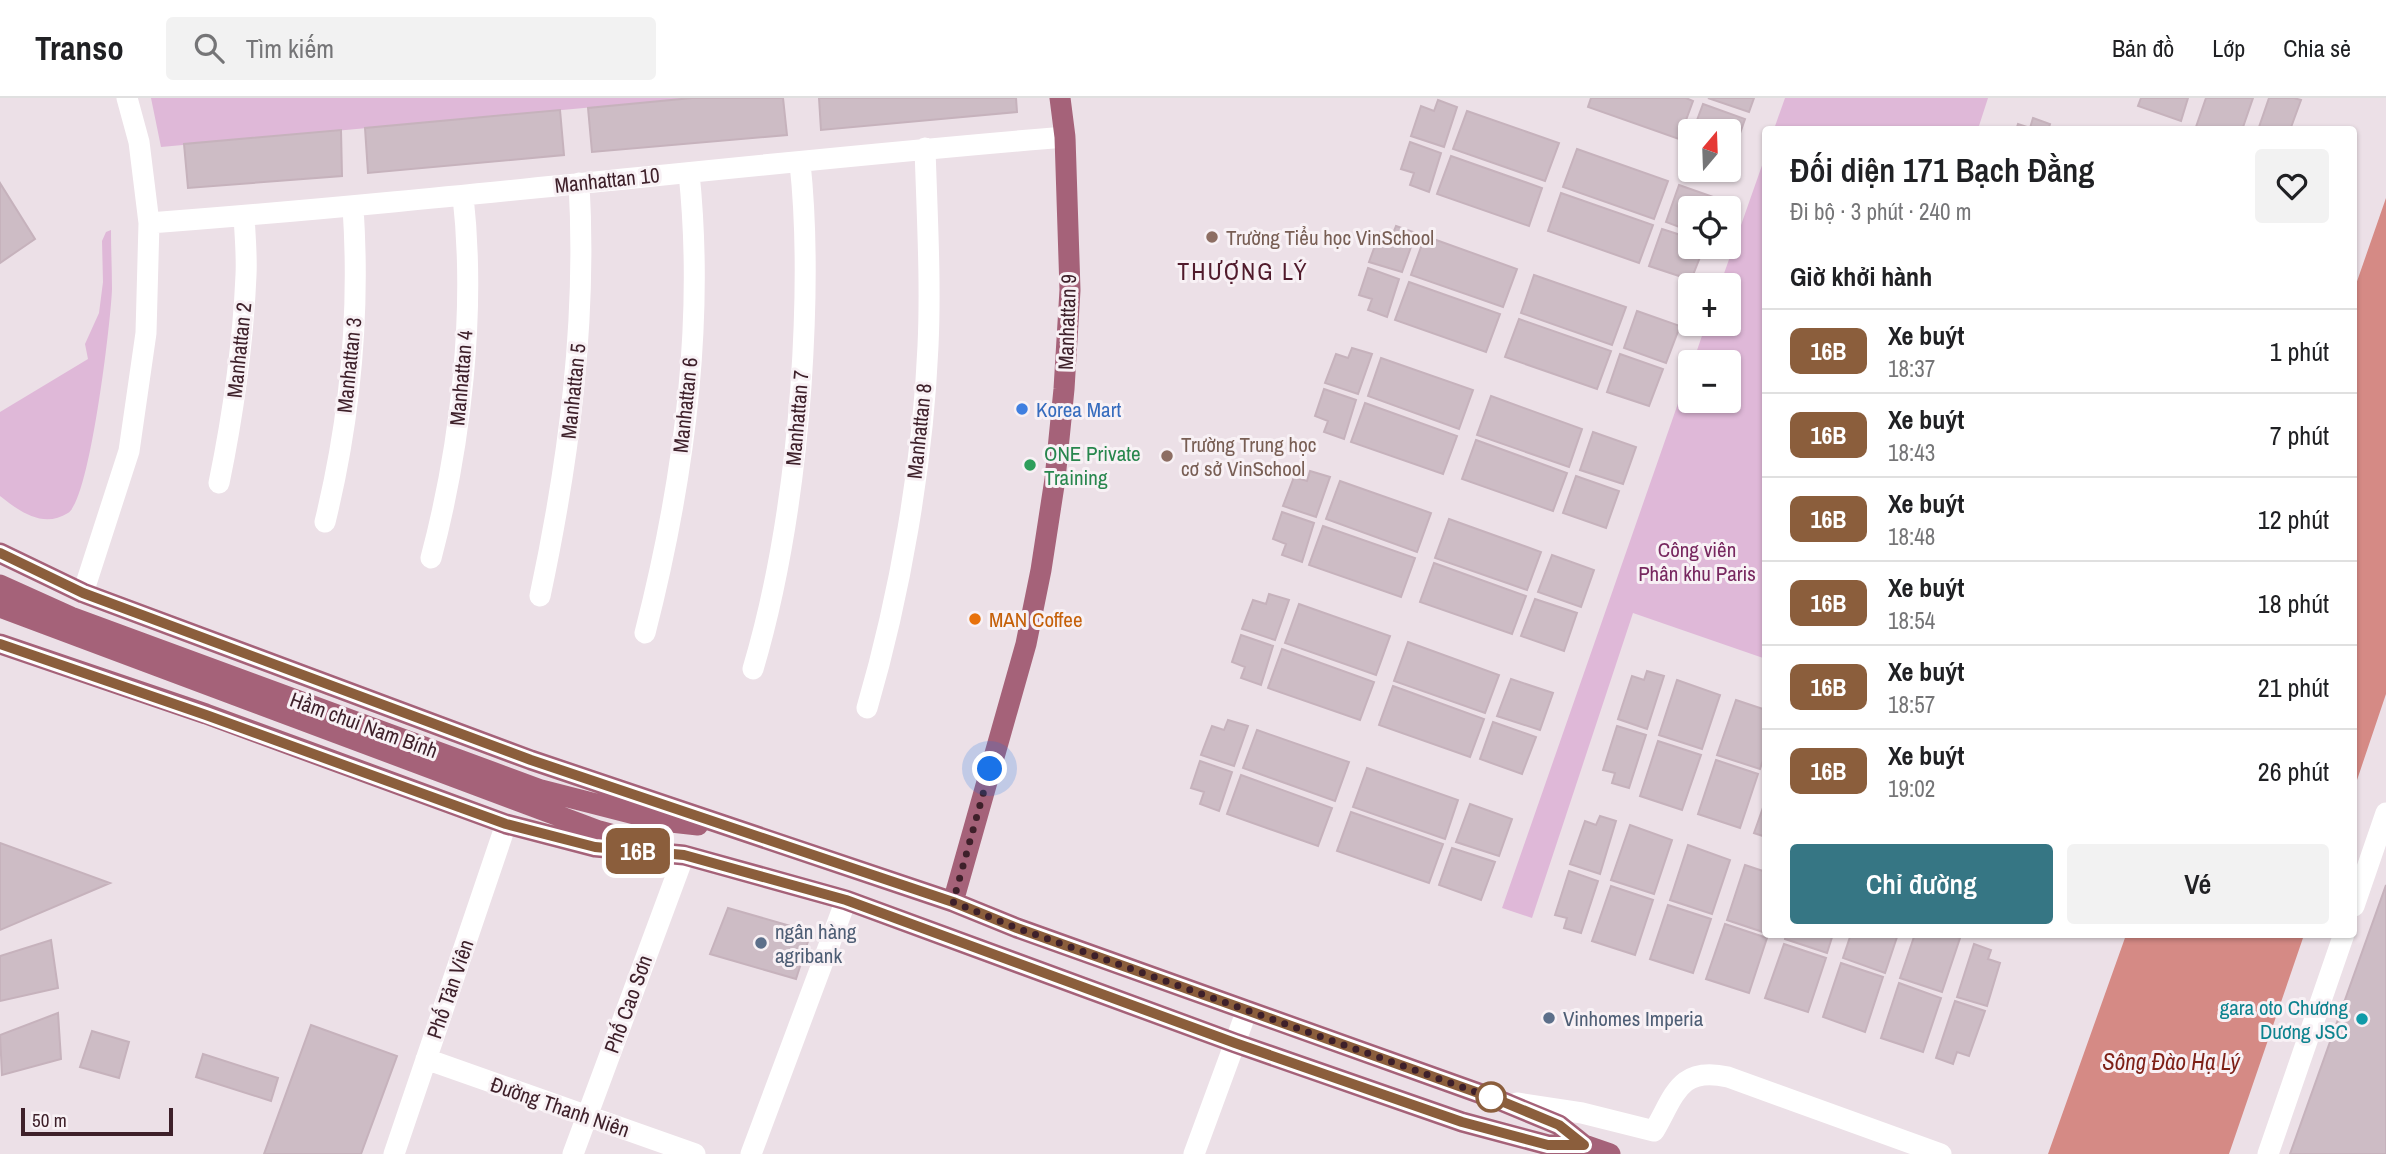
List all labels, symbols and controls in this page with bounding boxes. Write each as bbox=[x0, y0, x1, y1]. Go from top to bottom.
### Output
search box bbox=[166, 17, 656, 80]
text: Transo bbox=[35, 26, 124, 70]
icon: search bbox=[190, 29, 228, 67]
text: Tìm kiếm bbox=[246, 31, 334, 66]
text: Bản đồ bbox=[2112, 32, 2174, 64]
text: Lớp bbox=[2212, 32, 2245, 64]
text: Chia sẻ bbox=[2283, 32, 2351, 64]
north arrow bbox=[1678, 119, 1741, 182]
map controls bbox=[1678, 119, 1741, 413]
text: Đối diện 171 Bạch Đằng bbox=[1790, 148, 2094, 192]
button: heart bbox=[2255, 149, 2329, 223]
street label: Manhattan 10 bbox=[553, 160, 661, 200]
button: locate bbox=[1678, 196, 1741, 259]
text: Đi bộ · 3 phút · 240 m bbox=[1790, 196, 1971, 227]
place label: Trường Tiểu học VinSchool bbox=[1226, 223, 1434, 252]
marker: Trường Tiểu học VinSchool bbox=[1204, 229, 1220, 245]
district label: THƯỢNG LÝ bbox=[1177, 255, 1309, 287]
text: Giờ khởi hành bbox=[1790, 259, 1932, 294]
button: + bbox=[1678, 273, 1741, 336]
street label: Manhattan 9 bbox=[1051, 274, 1083, 370]
street label: Manhattan 2 bbox=[220, 301, 258, 399]
street label: Manhattan 3 bbox=[330, 316, 368, 414]
text: Xe buýt bbox=[1888, 318, 1964, 353]
street label: Manhattan 4 bbox=[442, 329, 480, 427]
text: 1 phút bbox=[2270, 334, 2329, 369]
text: 16B bbox=[1810, 335, 1847, 367]
street label: Manhattan 5 bbox=[554, 342, 592, 440]
button: − bbox=[1678, 350, 1741, 413]
text: 18:37 bbox=[1888, 353, 1935, 384]
street label: Manhattan 6 bbox=[666, 356, 704, 454]
street label: Manhattan 7 bbox=[778, 369, 816, 467]
street label: Manhattan 8 bbox=[900, 382, 938, 480]
place label: Korea Mart bbox=[1036, 395, 1121, 424]
marker: Korea Mart bbox=[1014, 401, 1030, 417]
text: Xe buýt bbox=[1888, 402, 1964, 437]
text: 7 phút bbox=[2270, 418, 2329, 453]
text: 16B bbox=[1810, 419, 1847, 451]
place label: Trường Trung học cơ sở VinSchool bbox=[1181, 430, 1316, 483]
text: 18:43 bbox=[1888, 437, 1935, 468]
place label: ONE Private Training bbox=[1044, 439, 1141, 492]
marker: Trường Trung học cơ sở VinSchool bbox=[1159, 448, 1175, 464]
marker: ONE Private Training bbox=[1022, 457, 1038, 473]
text: Xe buýt bbox=[1888, 486, 1964, 521]
text: 12 phút bbox=[2258, 502, 2329, 537]
text: 16B bbox=[1810, 503, 1847, 535]
text: 18:48 bbox=[1888, 521, 1935, 552]
park label: Công viên Phân khu Paris bbox=[1638, 535, 1756, 588]
text: Xe buýt bbox=[1888, 570, 1964, 605]
text: 18 phút bbox=[2258, 586, 2329, 621]
text: 16B bbox=[1810, 587, 1847, 619]
place label: MAN Coffee bbox=[989, 605, 1083, 634]
text: 18:54 bbox=[1888, 605, 1935, 636]
marker: MAN Coffee bbox=[967, 611, 983, 627]
text: Xe buýt bbox=[1888, 654, 1964, 689]
text: 21 phút bbox=[2258, 670, 2329, 705]
text: 16B bbox=[1810, 671, 1847, 703]
street label: Hầm chui Nam Bính bbox=[286, 685, 442, 765]
text: 18:57 bbox=[1888, 689, 1935, 720]
text: Xe buýt bbox=[1888, 738, 1964, 773]
your location bbox=[972, 751, 1007, 786]
text: 26 phút bbox=[2258, 754, 2329, 789]
text: 16B bbox=[1810, 755, 1847, 787]
text: 19:02 bbox=[1888, 773, 1935, 804]
line badge: 16B bbox=[598, 828, 678, 874]
text: 16B bbox=[620, 835, 656, 867]
button: Chỉ đường bbox=[1790, 844, 2053, 924]
button: Vé bbox=[2067, 844, 2329, 924]
place label: ngân hàng agribank bbox=[775, 917, 857, 970]
marker: ngân hàng agribank bbox=[753, 935, 769, 951]
street label: Phố Tản Viên bbox=[419, 936, 481, 1042]
street label: Phố Cao Sơn bbox=[597, 951, 659, 1057]
place label: gara oto Chương Dương JSC bbox=[2220, 993, 2348, 1046]
place label: Vinhomes Imperia bbox=[1563, 1004, 1704, 1033]
marker: Vinhomes Imperia bbox=[1541, 1010, 1557, 1026]
marker: gara oto Chương Dương JSC bbox=[2354, 1011, 2370, 1027]
water label: Sông Đào Hạ Lý bbox=[2102, 1046, 2241, 1077]
street label: Đường Thanh Niên bbox=[487, 1070, 633, 1144]
unlabelled marker bbox=[1476, 1082, 1506, 1112]
scale bar bbox=[21, 1105, 173, 1137]
text: 50 m bbox=[32, 1107, 67, 1133]

